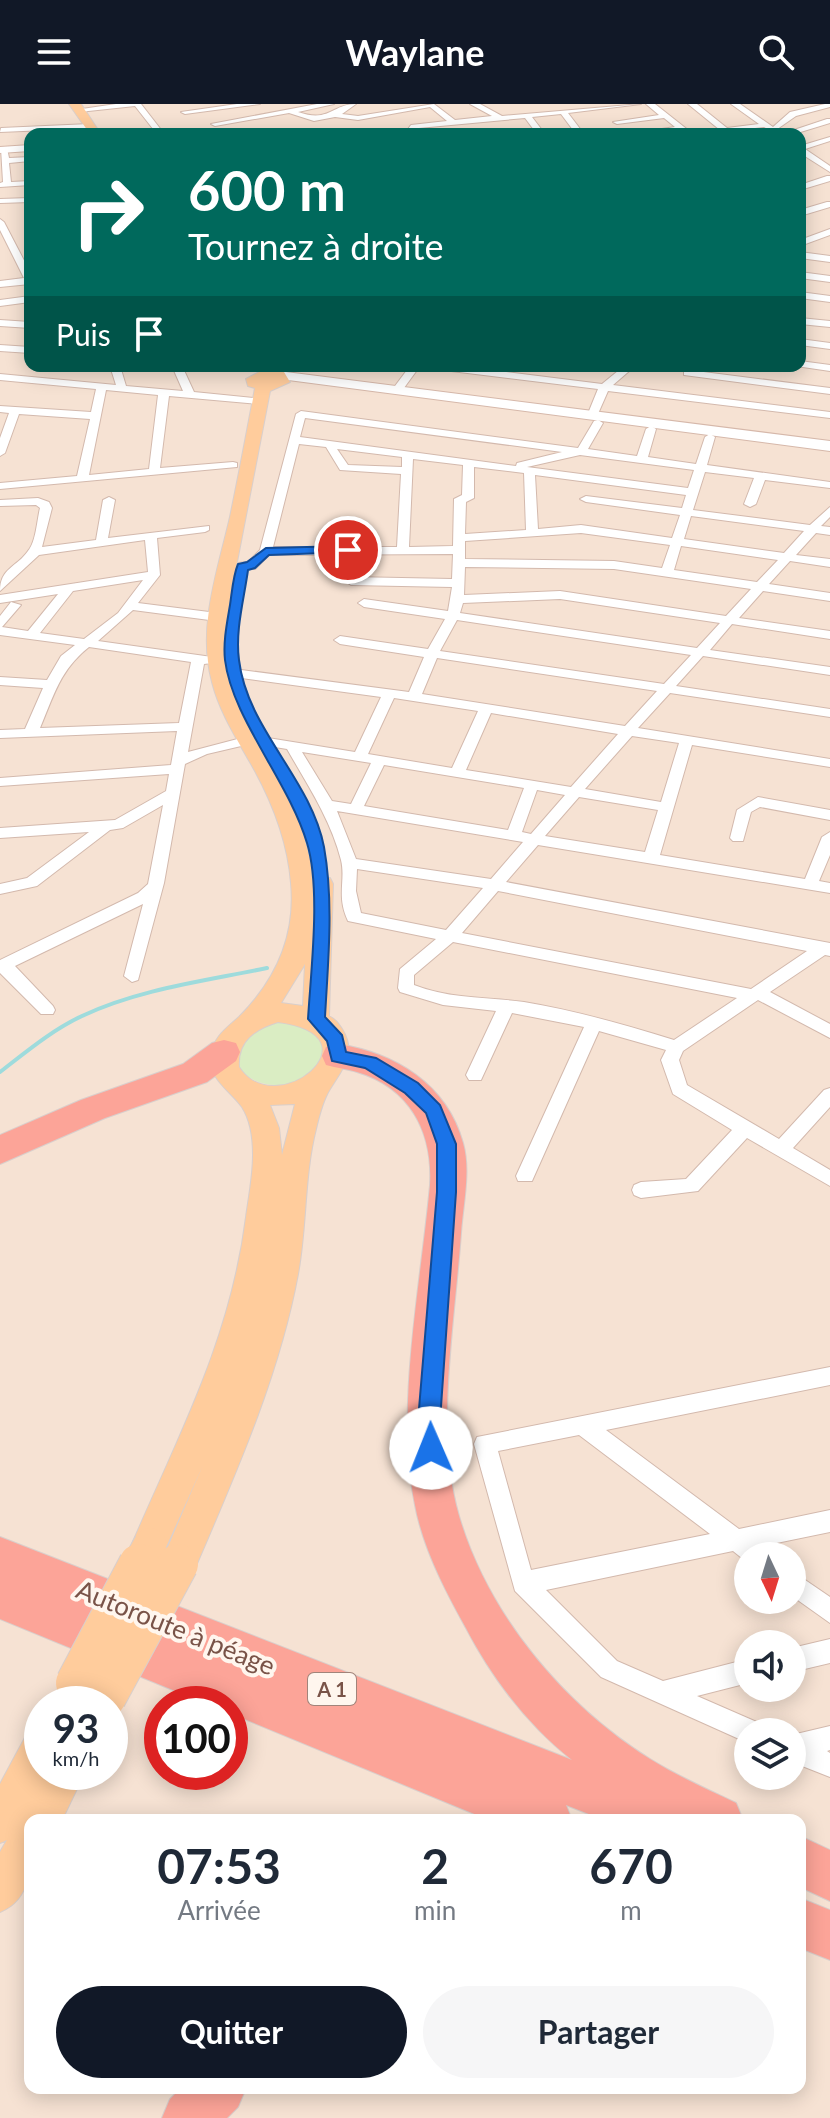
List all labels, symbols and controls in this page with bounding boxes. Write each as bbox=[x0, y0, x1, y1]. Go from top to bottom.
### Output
icon: menu bbox=[32, 30, 76, 74]
text: Waylane bbox=[345, 30, 485, 74]
icon: search bbox=[754, 30, 798, 74]
text: 600 m bbox=[188, 156, 346, 223]
icon: right bbox=[56, 160, 160, 264]
text: Tournez à droite bbox=[188, 224, 444, 268]
icon: arrive bbox=[127, 312, 171, 356]
text: Puis bbox=[56, 316, 111, 352]
pin bbox=[314, 516, 382, 584]
icon: arrive bbox=[326, 528, 370, 572]
position arrow bbox=[389, 1406, 473, 1490]
north arrow bbox=[734, 1542, 806, 1614]
map controls bbox=[734, 1542, 806, 1790]
street label: Autoroute à péage bbox=[72, 1573, 280, 1681]
button: sound bbox=[734, 1630, 806, 1702]
road number: A 1 bbox=[308, 1673, 356, 1705]
speed limit sign: 100 bbox=[144, 1686, 248, 1790]
text: 93 bbox=[53, 1704, 99, 1752]
button: layers bbox=[734, 1718, 806, 1790]
text: km/h bbox=[53, 1746, 99, 1770]
text: 07:53 bbox=[157, 1837, 281, 1894]
text: 2 bbox=[421, 1837, 449, 1894]
text: 670 bbox=[589, 1837, 673, 1894]
text: Arrivée bbox=[177, 1894, 261, 1926]
text: min bbox=[414, 1894, 456, 1926]
text: m bbox=[620, 1894, 642, 1926]
button: Quitter bbox=[56, 1986, 407, 2078]
button: Partager bbox=[423, 1986, 774, 2078]

